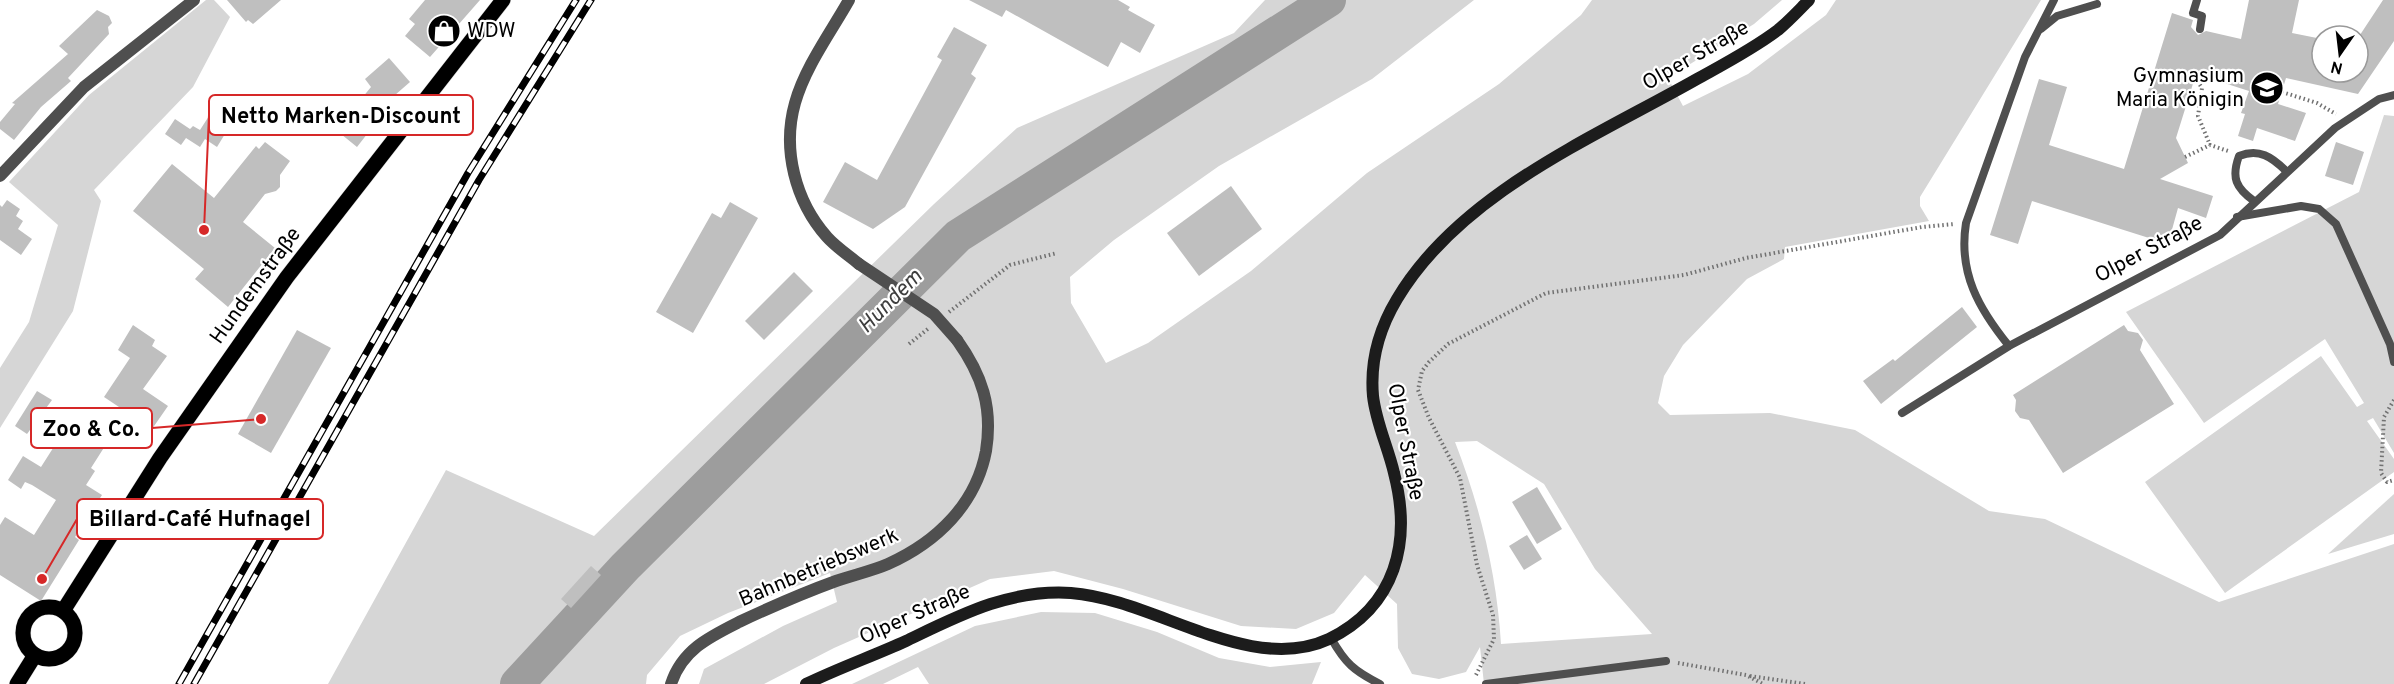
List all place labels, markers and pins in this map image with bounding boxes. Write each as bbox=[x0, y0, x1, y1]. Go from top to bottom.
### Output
shop icon: WDW bbox=[426, 13, 462, 49]
place label: WDW bbox=[467, 18, 516, 45]
place label: Gymnasium Maria Königin bbox=[2116, 63, 2244, 114]
school or university icon: Gymnasium Maria Königin bbox=[2249, 70, 2285, 106]
callout: Netto Marken-Discount bbox=[209, 95, 473, 135]
callout: Zoo & Co. bbox=[31, 408, 152, 448]
callout: Billard-Café Hufnagel bbox=[77, 499, 323, 539]

